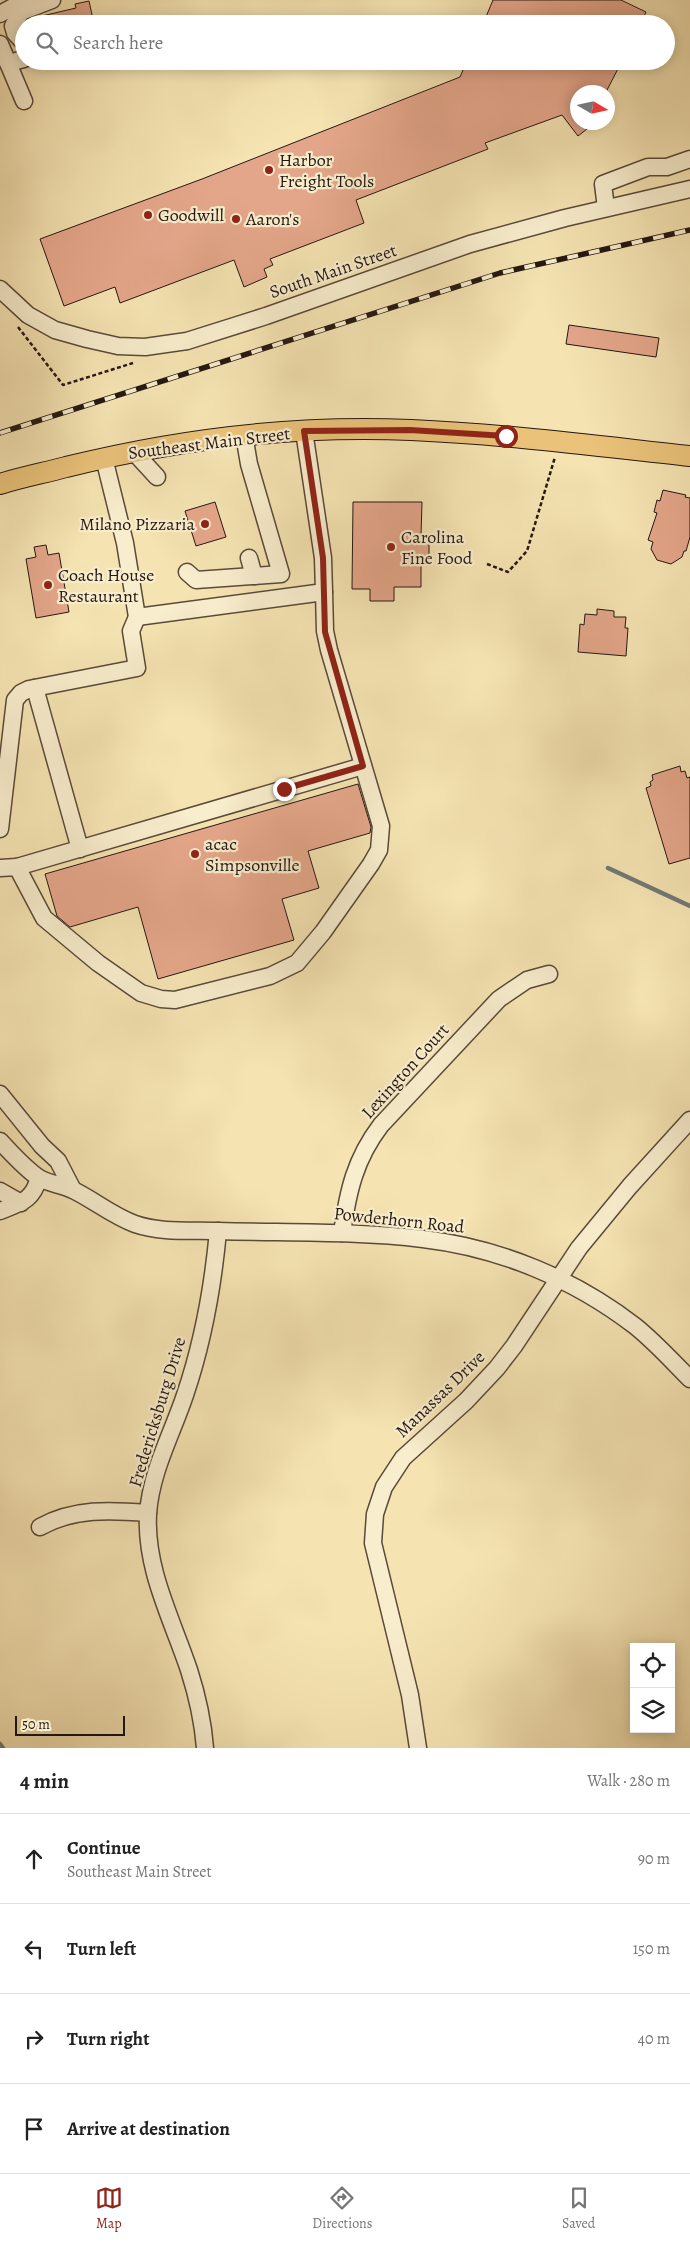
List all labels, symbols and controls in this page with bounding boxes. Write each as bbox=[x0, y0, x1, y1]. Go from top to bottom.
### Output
search box bbox=[15, 15, 675, 70]
icon: search bbox=[33, 29, 61, 57]
text: Search here bbox=[73, 30, 163, 56]
north arrow bbox=[570, 85, 615, 130]
place label: Harbor Freight Tools bbox=[279, 148, 374, 193]
marker: Harbor Freight Tools bbox=[263, 164, 275, 176]
place label: Goodwill bbox=[158, 203, 224, 227]
place label: Aaron's bbox=[245, 207, 299, 231]
marker: Goodwill bbox=[142, 209, 154, 221]
marker: Aaron's bbox=[230, 213, 242, 225]
street label: South Main Street bbox=[266, 238, 400, 304]
street label: Southeast Main Street bbox=[127, 421, 291, 465]
route start bbox=[495, 425, 518, 448]
place label: Milano Pizzaria bbox=[80, 512, 196, 536]
marker: Milano Pizzaria bbox=[199, 518, 211, 530]
place label: Carolina Fine Food bbox=[401, 525, 473, 570]
marker: Carolina Fine Food bbox=[385, 541, 397, 553]
place label: Coach House Restaurant bbox=[58, 563, 154, 608]
marker: Coach House Restaurant bbox=[42, 579, 54, 591]
route end bbox=[273, 778, 296, 801]
place label: acac Simpsonville bbox=[205, 832, 300, 877]
marker: acac Simpsonville bbox=[189, 848, 201, 860]
street label: Lexington Court bbox=[356, 1018, 454, 1124]
street label: Powderhorn Road bbox=[333, 1201, 466, 1239]
street label: Fredericksburg Drive bbox=[123, 1334, 191, 1490]
street label: Manassas Drive bbox=[390, 1345, 490, 1443]
map controls bbox=[630, 1643, 675, 1733]
button: locate bbox=[630, 1643, 675, 1688]
button: layers bbox=[630, 1688, 675, 1733]
scale bar bbox=[15, 1713, 125, 1736]
text: 50 m bbox=[22, 1715, 50, 1734]
text: 4 min bbox=[20, 1767, 69, 1795]
text: Walk · 280 m bbox=[587, 1770, 670, 1792]
text: Continue bbox=[67, 1835, 141, 1861]
icon: ahead bbox=[20, 1845, 48, 1873]
text: 90 m bbox=[638, 1848, 670, 1870]
text: Southeast Main Street bbox=[67, 1861, 212, 1883]
icon: left bbox=[20, 1935, 48, 1963]
text: Turn left bbox=[67, 1936, 136, 1962]
text: 150 m bbox=[633, 1938, 670, 1960]
icon: right bbox=[20, 2025, 48, 2053]
text: Turn right bbox=[67, 2026, 149, 2052]
text: 40 m bbox=[638, 2028, 670, 2050]
icon: arrive bbox=[20, 2115, 48, 2143]
text: Arrive at destination bbox=[67, 2116, 230, 2142]
tab: Map bbox=[95, 2184, 123, 2233]
tab: Directions bbox=[312, 2184, 372, 2233]
tab: Saved bbox=[562, 2184, 595, 2233]

